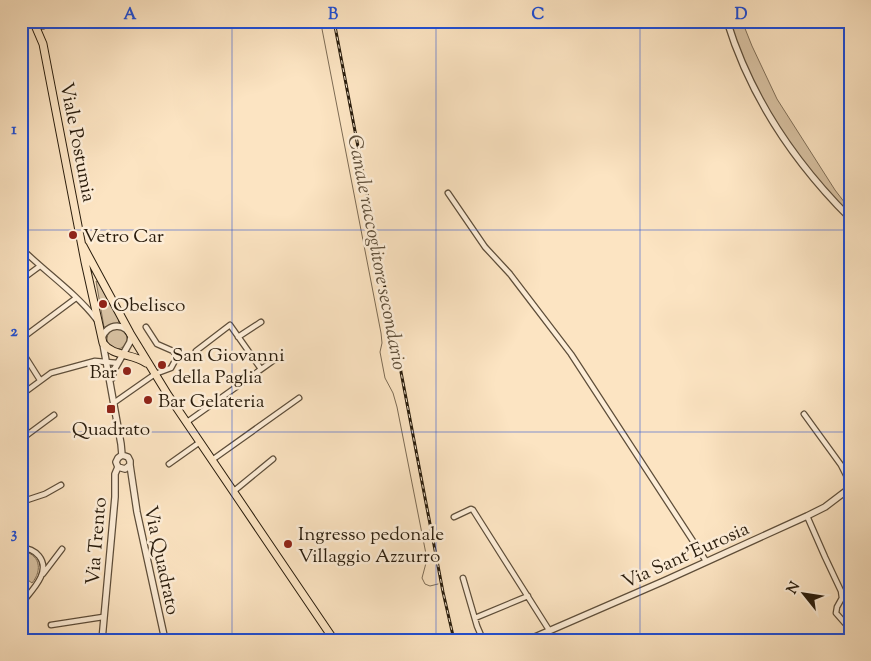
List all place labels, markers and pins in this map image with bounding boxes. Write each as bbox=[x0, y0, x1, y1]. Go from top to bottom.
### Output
place label: Vetro Car bbox=[83, 224, 164, 251]
marker: Vetro Car bbox=[67, 229, 79, 241]
place label: Obelisco bbox=[113, 293, 186, 320]
marker: Obelisco bbox=[97, 298, 109, 310]
place label: San Giovanni della Paglia bbox=[172, 343, 285, 392]
marker: San Giovanni della Paglia bbox=[156, 359, 168, 371]
place label: Bar bbox=[89, 360, 117, 387]
marker: Bar bbox=[121, 365, 133, 377]
place label: Bar Gelateria bbox=[158, 389, 265, 416]
marker: Bar Gelateria bbox=[142, 394, 154, 406]
marker: Quadrato bbox=[105, 403, 117, 415]
place label: Quadrato bbox=[72, 417, 150, 444]
place label: Ingresso pedonale Villaggio Azzurro bbox=[298, 522, 444, 571]
marker: Ingresso pedonale Villaggio Azzurro bbox=[282, 538, 294, 550]

